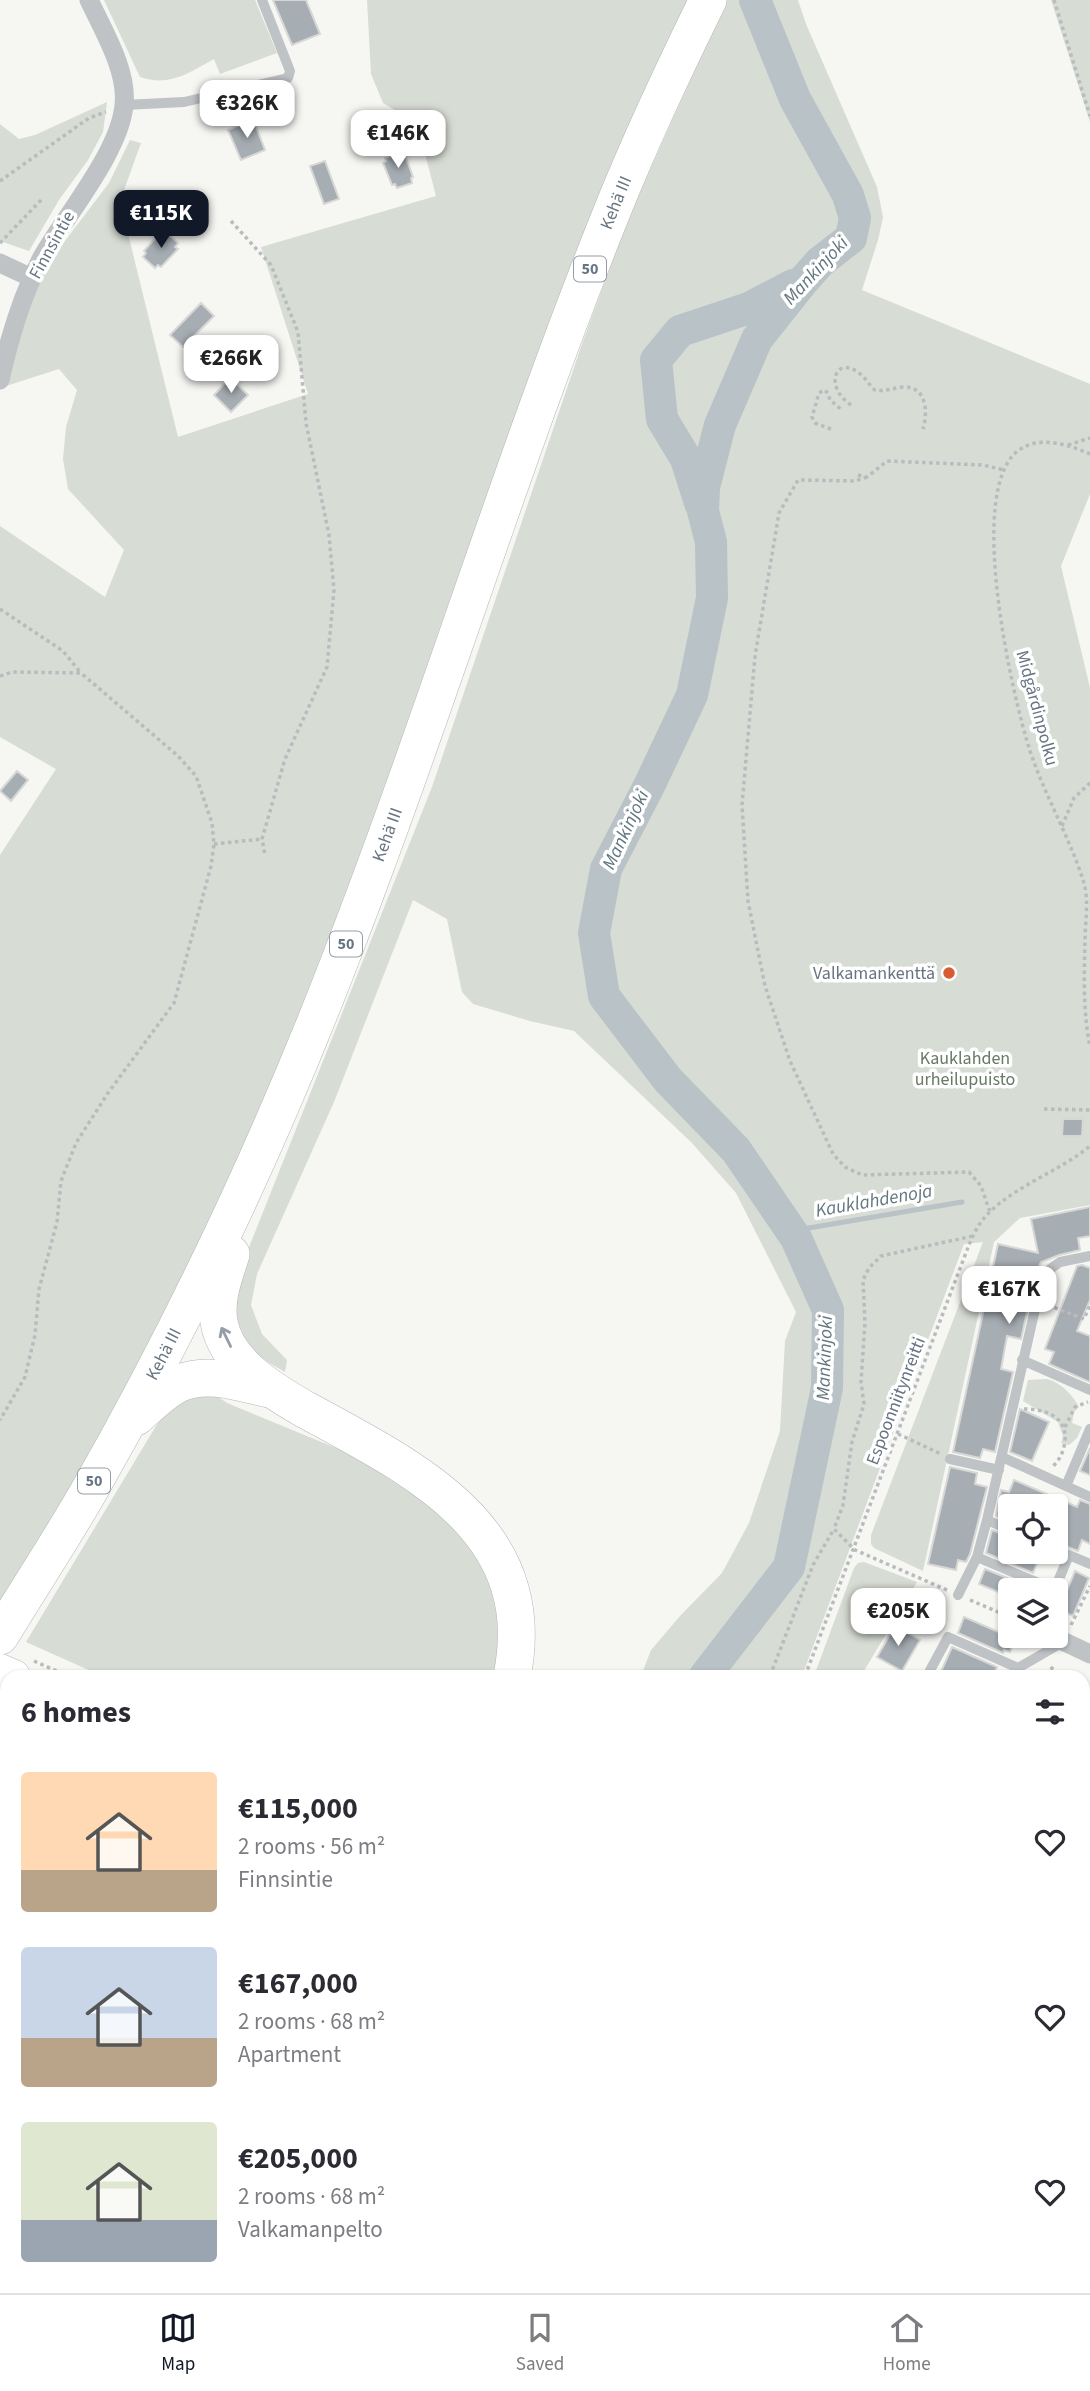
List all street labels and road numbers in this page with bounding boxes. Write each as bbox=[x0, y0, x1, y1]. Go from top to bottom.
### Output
street label: Kehä III bbox=[594, 172, 638, 233]
street label: Finnsintie bbox=[23, 206, 81, 284]
road number: 50 bbox=[574, 256, 606, 282]
street label: Midgårdinpolku bbox=[1010, 648, 1064, 768]
street label: Kehä III bbox=[366, 804, 408, 865]
road number: 50 bbox=[330, 932, 362, 956]
street label: Kehä III bbox=[139, 1323, 187, 1385]
street label: Espoonniitynreitti bbox=[860, 1333, 932, 1469]
road number: 50 bbox=[78, 1469, 110, 1494]

